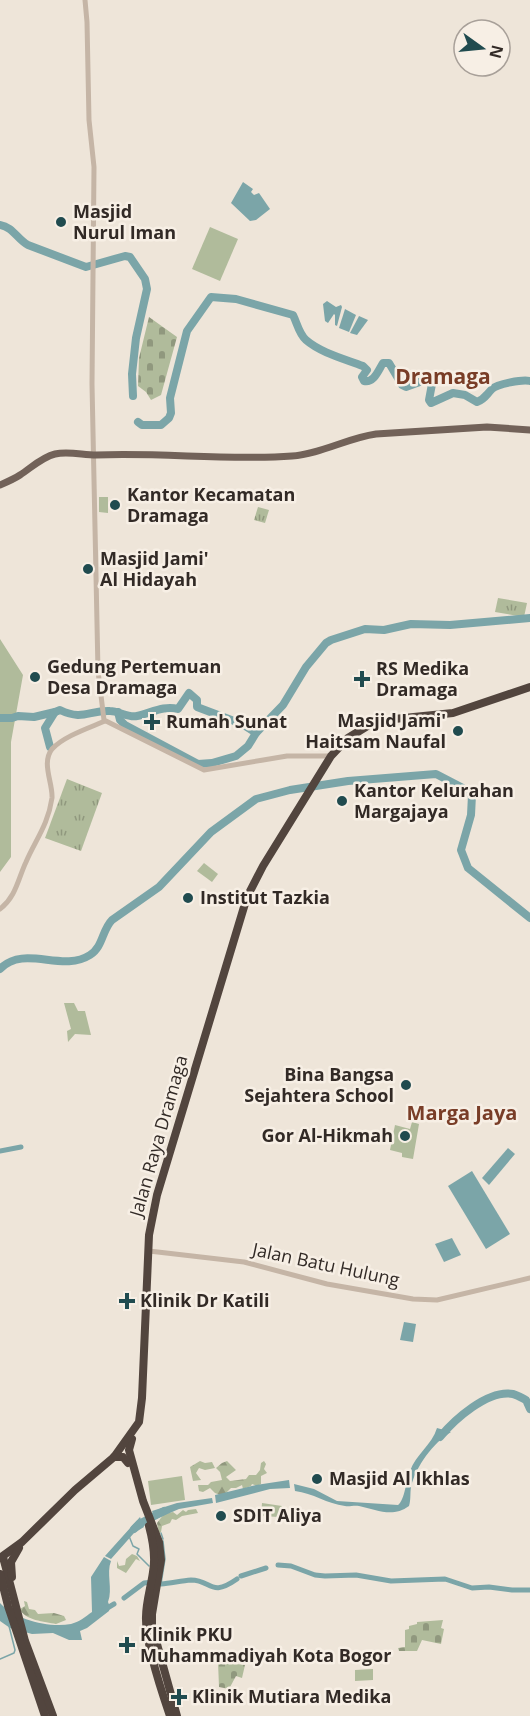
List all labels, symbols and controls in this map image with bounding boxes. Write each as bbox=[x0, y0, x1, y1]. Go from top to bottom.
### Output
north arrow bbox=[452, 18, 512, 78]
text: N bbox=[484, 43, 509, 61]
place label: Masjid Nurul Iman bbox=[73, 199, 176, 244]
marker: Masjid Nurul Iman bbox=[54, 215, 68, 229]
district label: Dramaga bbox=[395, 362, 491, 390]
place label: Kantor Kecamatan Dramaga bbox=[127, 482, 295, 527]
marker: Kantor Kecamatan Dramaga bbox=[108, 498, 122, 512]
place label: Masjid Jami' Al Hidayah bbox=[100, 546, 209, 591]
marker: Masjid Jami' Al Hidayah bbox=[81, 562, 95, 576]
place label: Gedung Pertemuan Desa Dramaga bbox=[47, 654, 221, 699]
place label: RS Medika Dramaga bbox=[376, 656, 469, 701]
marker: Gedung Pertemuan Desa Dramaga bbox=[28, 670, 42, 684]
marker: RS Medika Dramaga bbox=[353, 670, 371, 688]
place label: Masjid Jami' Haitsam Naufal bbox=[305, 708, 446, 753]
place label: Rumah Sunat bbox=[166, 709, 287, 733]
marker: Rumah Sunat bbox=[143, 713, 161, 731]
marker: Masjid Jami' Haitsam Naufal bbox=[451, 724, 465, 738]
place label: Kantor Kelurahan Margajaya bbox=[354, 778, 514, 823]
marker: Kantor Kelurahan Margajaya bbox=[335, 794, 349, 808]
place label: Institut Tazkia bbox=[200, 885, 330, 909]
marker: Institut Tazkia bbox=[181, 891, 195, 905]
street label: Jalan Raya Dramaga bbox=[123, 1052, 193, 1221]
place label: Bina Bangsa Sejahtera School bbox=[244, 1062, 394, 1107]
marker: Bina Bangsa Sejahtera School bbox=[399, 1078, 413, 1092]
district label: Marga Jaya bbox=[407, 1099, 517, 1126]
place label: Gor Al-Hikmah bbox=[261, 1123, 393, 1147]
marker: Gor Al-Hikmah bbox=[398, 1129, 412, 1143]
street label: Jalan Batu Hulung bbox=[249, 1236, 402, 1291]
place label: Klinik Dr Katili bbox=[140, 1288, 269, 1312]
marker: Klinik Dr Katili bbox=[118, 1292, 136, 1310]
place label: Masjid Al Ikhlas bbox=[329, 1466, 470, 1490]
marker: Masjid Al Ikhlas bbox=[310, 1472, 324, 1486]
place label: SDIT Aliya bbox=[233, 1503, 322, 1527]
marker: SDIT Aliya bbox=[214, 1509, 228, 1523]
place label: Klinik PKU Muhammadiyah Kota Bogor bbox=[140, 1622, 391, 1667]
marker: Klinik PKU Muhammadiyah Kota Bogor bbox=[118, 1636, 136, 1654]
place label: Klinik Mutiara Medika bbox=[192, 1684, 391, 1708]
marker: Klinik Mutiara Medika bbox=[170, 1688, 188, 1706]

